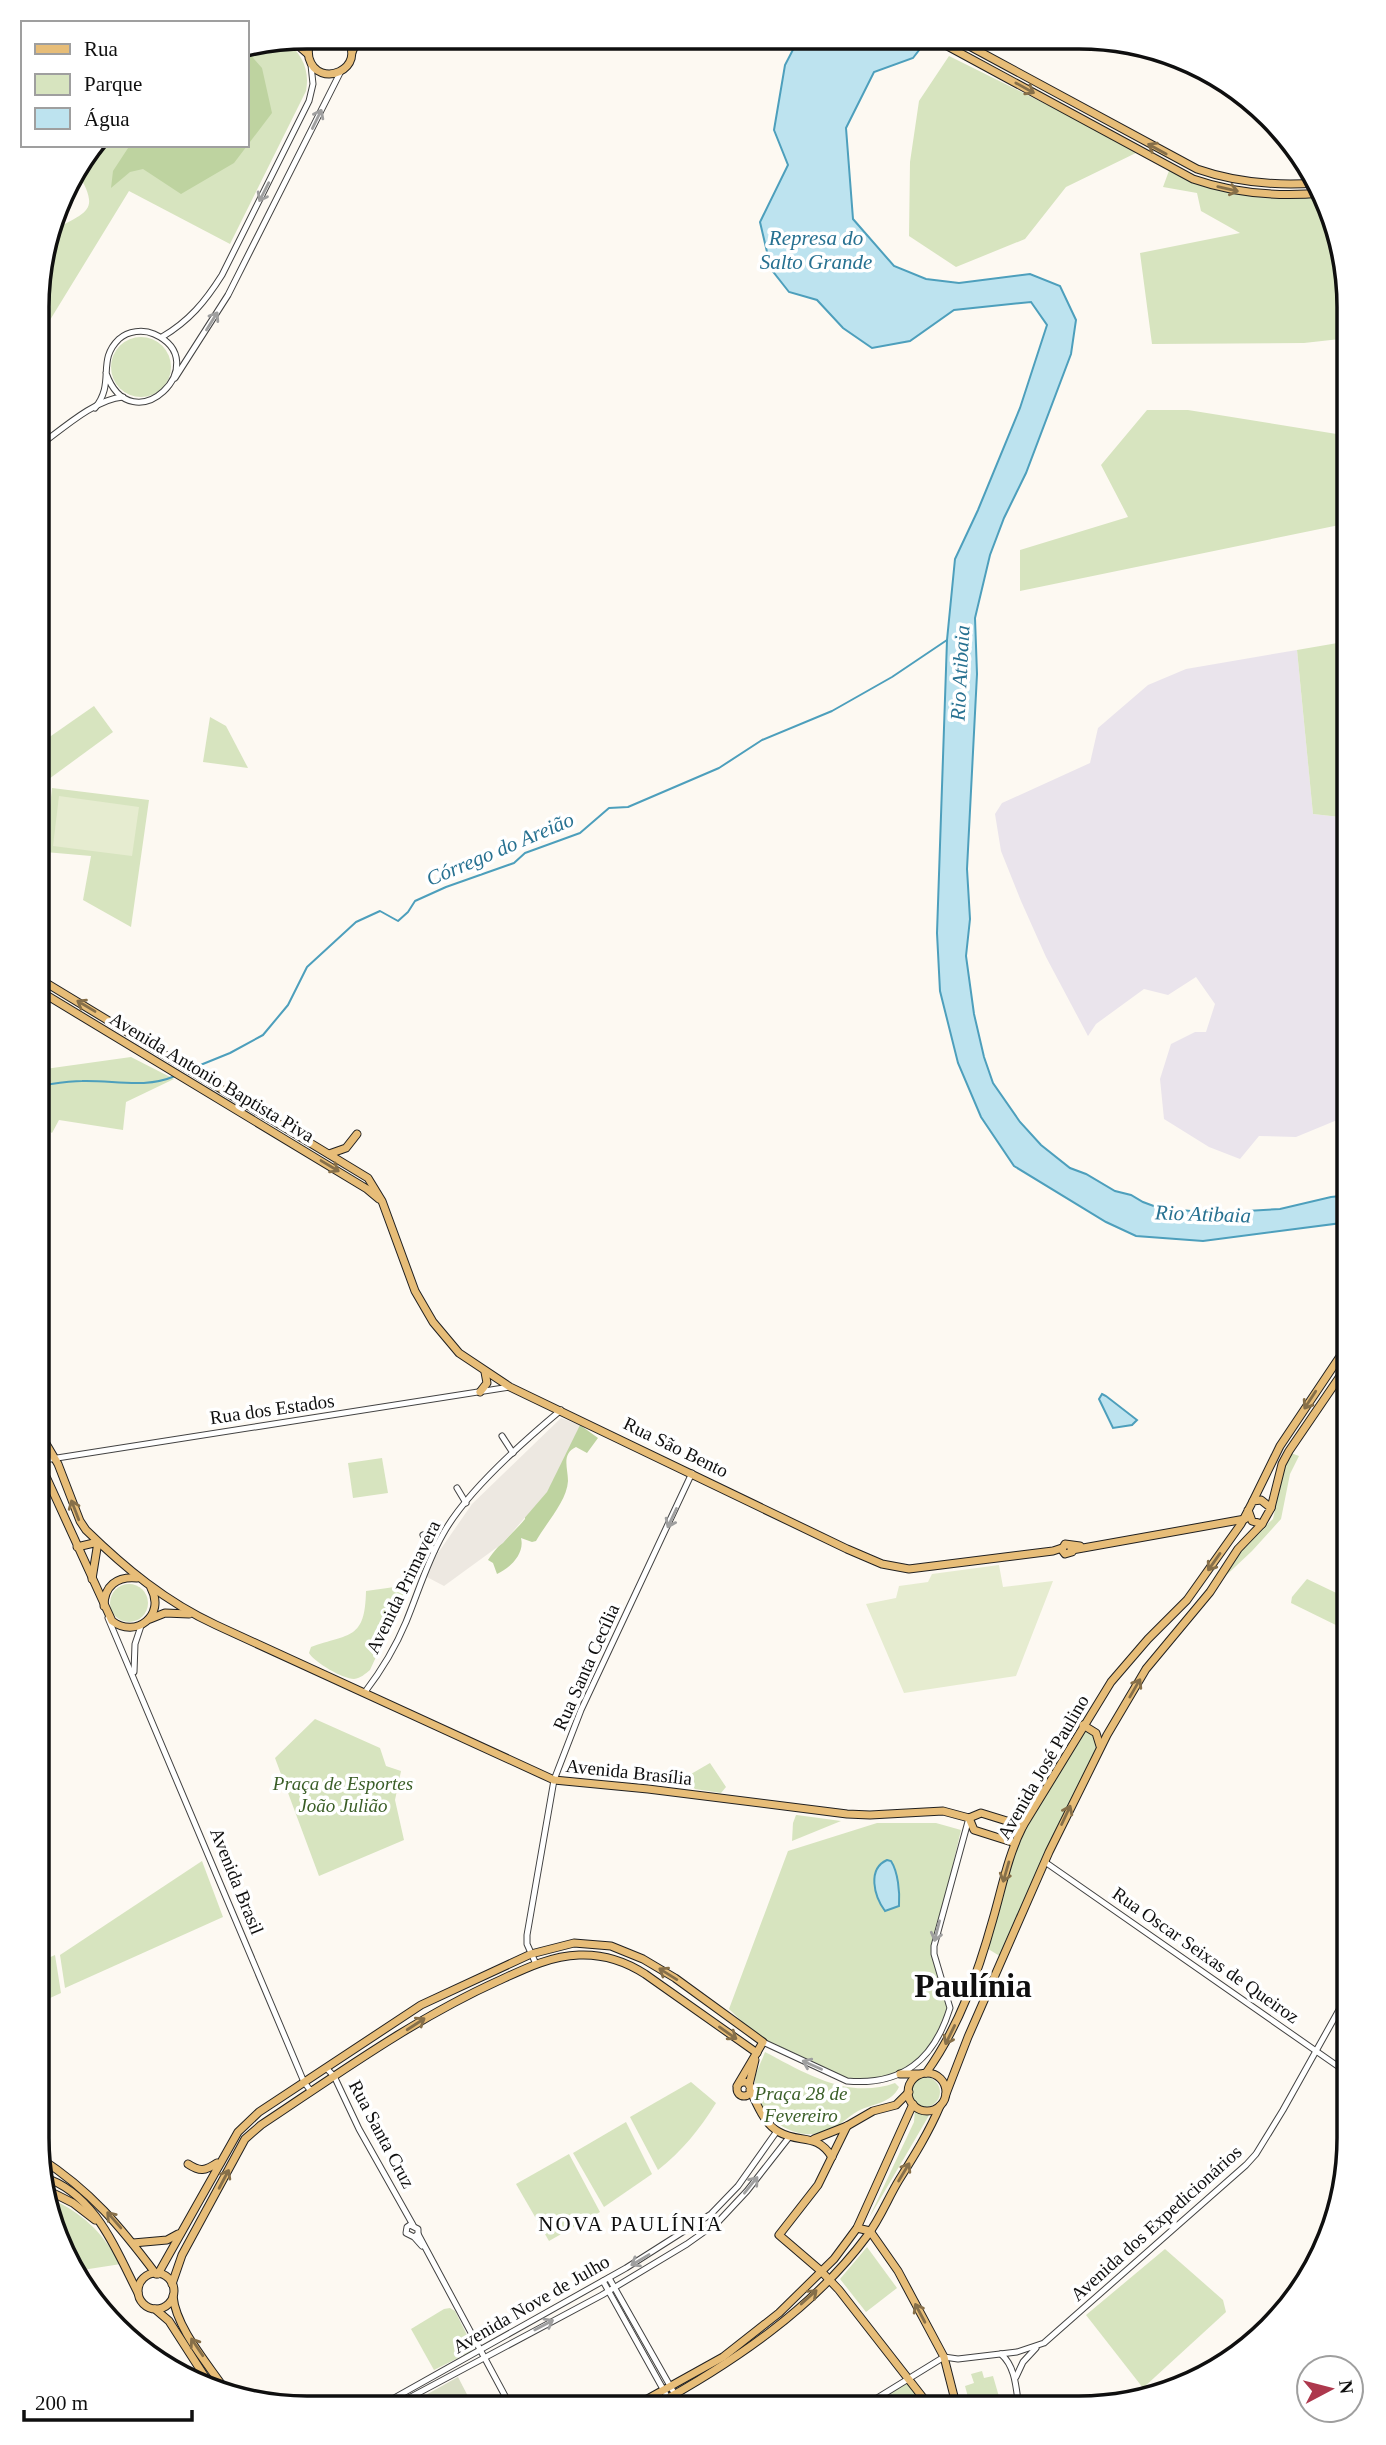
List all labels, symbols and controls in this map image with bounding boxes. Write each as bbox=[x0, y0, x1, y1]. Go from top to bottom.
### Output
legend bbox=[21, 21, 248, 147]
text: Rua bbox=[84, 37, 119, 61]
text: Parque bbox=[84, 72, 142, 96]
one-way arrow bbox=[1014, 81, 1034, 95]
text: Água bbox=[84, 107, 130, 131]
one-way arrow bbox=[310, 109, 324, 130]
one-way arrow bbox=[1147, 142, 1168, 155]
one-way arrow bbox=[256, 181, 270, 202]
one-way arrow bbox=[1216, 183, 1238, 196]
water label: Represa do Salto Grande bbox=[760, 226, 872, 274]
one-way arrow bbox=[206, 311, 220, 331]
water label: Rio Atibaia bbox=[945, 625, 974, 722]
water label: Córrego do Areião bbox=[423, 807, 577, 891]
one-way arrow bbox=[77, 998, 97, 1012]
street label: Avenida Antonio Baptista Piva bbox=[106, 1008, 318, 1147]
one-way arrow bbox=[319, 1160, 339, 1174]
water label: Rio Atibaia bbox=[1154, 1200, 1251, 1228]
one-way arrow bbox=[1303, 1389, 1317, 1409]
street label: Rua dos Estados bbox=[208, 1390, 336, 1428]
street label: Rua São Bento bbox=[620, 1413, 732, 1481]
one-way arrow bbox=[68, 1499, 81, 1521]
one-way arrow bbox=[665, 1506, 678, 1528]
street label: Avenida Primavera bbox=[362, 1516, 445, 1657]
one-way arrow bbox=[1207, 1552, 1221, 1571]
street label: Rua Santa Cecília bbox=[549, 1600, 624, 1733]
one-way arrow bbox=[1128, 1678, 1142, 1698]
street label: Avenida José Paulino bbox=[993, 1691, 1093, 1843]
street label: Avenida Brasília bbox=[565, 1755, 694, 1789]
park label: Praça de Esportes João Julião bbox=[272, 1773, 413, 1816]
one-way arrow bbox=[1060, 1805, 1073, 1827]
street label: Avenida Brasil bbox=[206, 1825, 268, 1937]
one-way arrow bbox=[999, 1861, 1012, 1883]
street label: Rua Oscar Seixas de Queiroz bbox=[1109, 1883, 1303, 2027]
one-way arrow bbox=[930, 1919, 943, 1942]
one-way arrow bbox=[658, 1967, 678, 1981]
district label: Paulínia bbox=[914, 1968, 1032, 2004]
one-way arrow bbox=[406, 2016, 425, 2031]
one-way arrow bbox=[942, 2024, 956, 2045]
one-way arrow bbox=[718, 2025, 737, 2040]
one-way arrow bbox=[802, 2058, 823, 2071]
street label: Rua Santa Cruz bbox=[345, 2076, 419, 2192]
park label: Praça 28 de Fevereiro bbox=[754, 2083, 847, 2126]
street label: Avenida dos Expedicionários bbox=[1066, 2141, 1246, 2305]
one-way arrow bbox=[897, 2163, 911, 2183]
one-way arrow bbox=[217, 2169, 231, 2190]
one-way arrow bbox=[744, 2177, 759, 2195]
one-way arrow bbox=[106, 2212, 122, 2230]
district label: NOVA PAULÍNIA bbox=[538, 2212, 724, 2236]
street label: Avenida Nove de Julho bbox=[449, 2251, 613, 2357]
one-way arrow bbox=[631, 2253, 651, 2267]
one-way arrow bbox=[800, 2289, 818, 2305]
one-way arrow bbox=[913, 2303, 926, 2324]
one-way arrow bbox=[534, 2318, 554, 2332]
one-way arrow bbox=[190, 2338, 204, 2357]
north arrow bbox=[1295, 2354, 1365, 2424]
scale bar bbox=[24, 2378, 192, 2422]
text: N bbox=[1335, 2379, 1358, 2395]
text: 200 m bbox=[35, 2391, 88, 2415]

